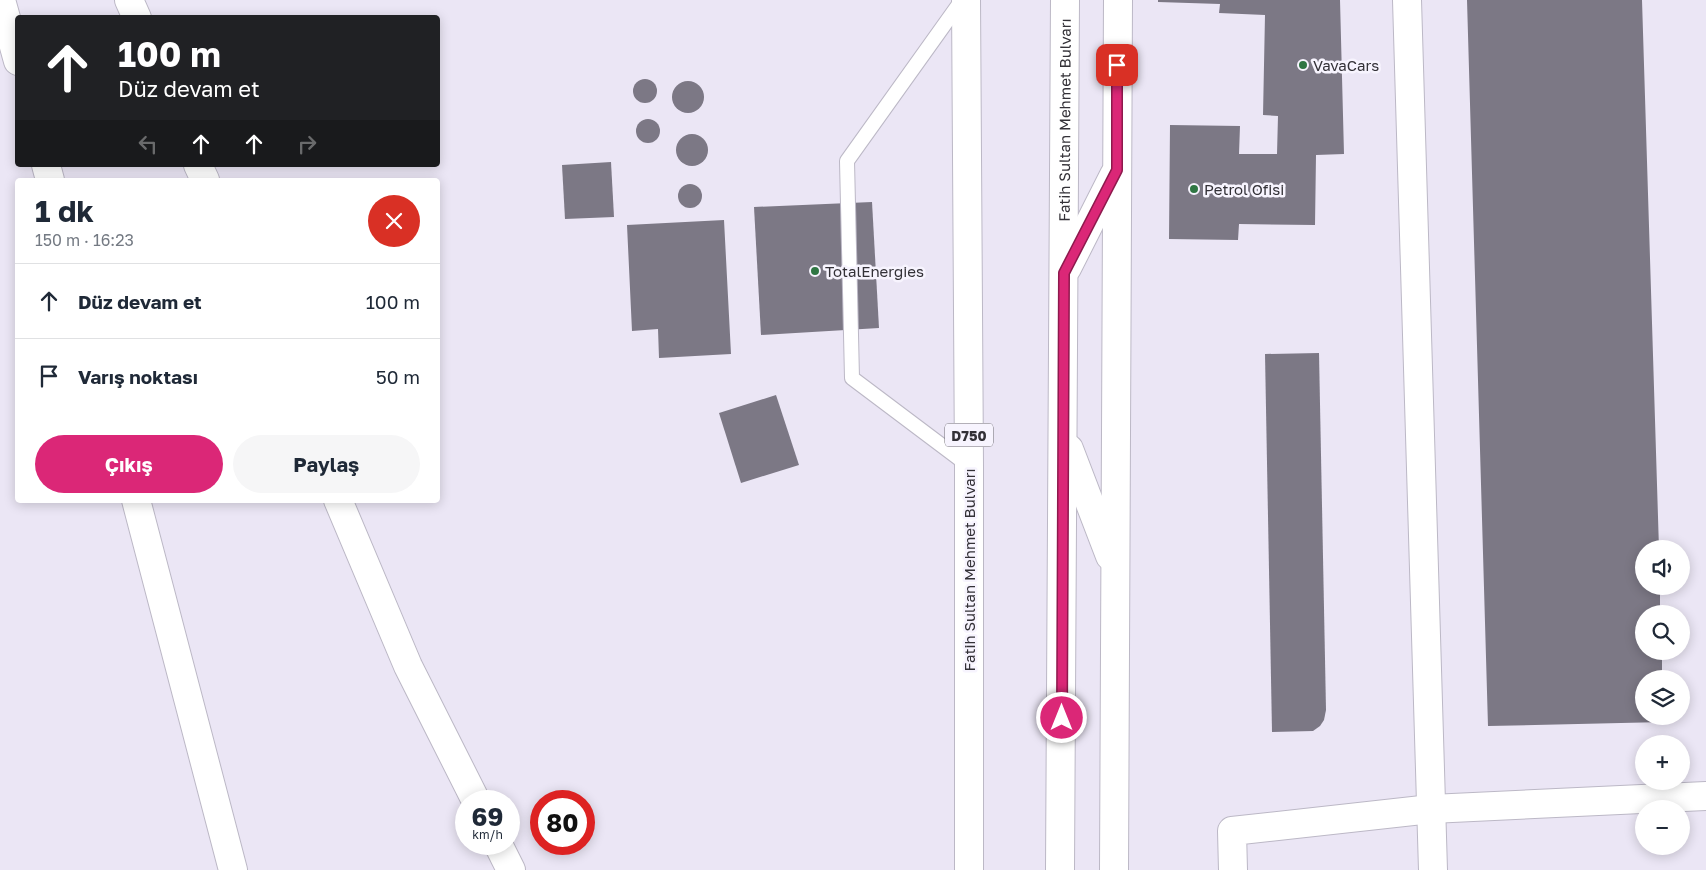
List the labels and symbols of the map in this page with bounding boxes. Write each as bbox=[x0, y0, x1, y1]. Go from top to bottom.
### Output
street label: Fatih Sultan Mehmet Bulvarı bbox=[1055, 18, 1074, 222]
pin bbox=[1096, 44, 1138, 86]
place label: VavaCars bbox=[1313, 56, 1379, 74]
marker: VavaCars bbox=[1297, 59, 1309, 71]
place label: Petrol Ofisi bbox=[1204, 180, 1284, 198]
marker: Petrol Ofisi bbox=[1188, 183, 1200, 195]
place label: TotalEnergies bbox=[825, 262, 924, 280]
marker: TotalEnergies bbox=[809, 265, 821, 277]
road number: D750 bbox=[945, 424, 993, 446]
street label: Fatih Sultan Mehmet Bulvarı bbox=[960, 468, 978, 672]
position arrow bbox=[1035, 691, 1087, 743]
speed limit sign: 80 bbox=[530, 790, 595, 855]

